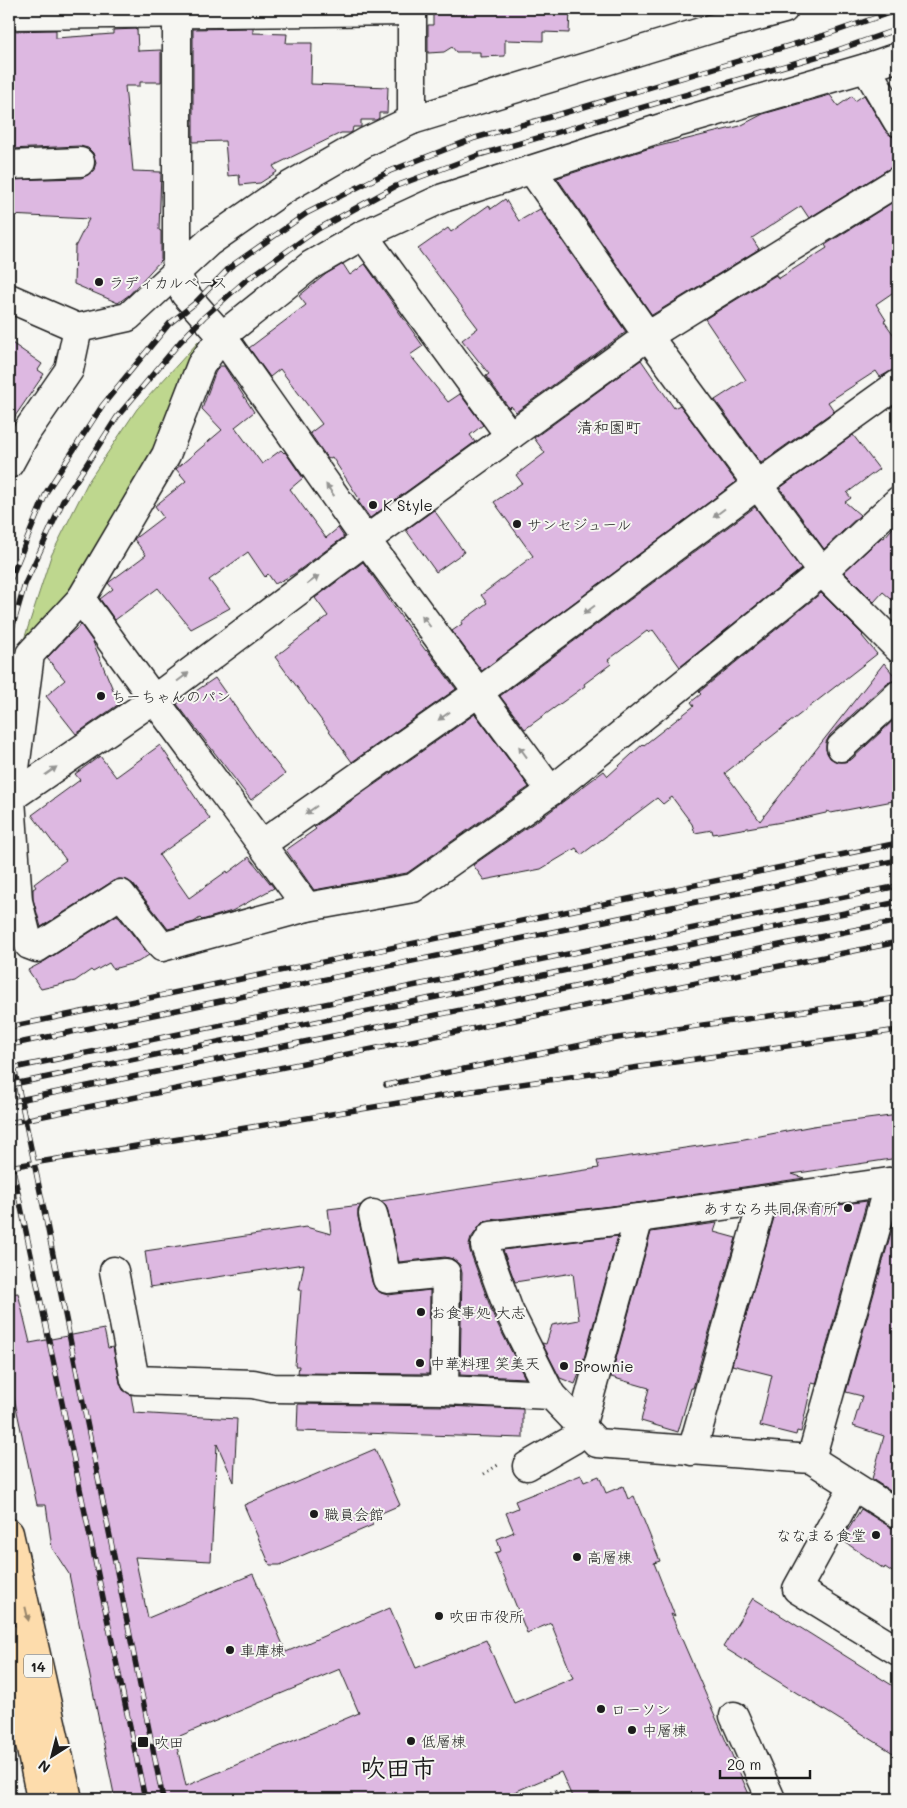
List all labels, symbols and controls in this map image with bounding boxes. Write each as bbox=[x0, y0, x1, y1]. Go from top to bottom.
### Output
place label: ラディカルベース bbox=[109, 272, 228, 292]
marker: ラディカルベース bbox=[93, 276, 105, 288]
district label: 清和園町 bbox=[577, 416, 641, 437]
one-way arrow bbox=[325, 483, 335, 497]
place label: K Style bbox=[383, 495, 433, 515]
marker: K Style bbox=[367, 499, 379, 511]
one-way arrow bbox=[713, 508, 726, 519]
place label: サンセジュール bbox=[527, 514, 631, 534]
marker: サンセジュール bbox=[511, 518, 523, 530]
one-way arrow bbox=[306, 574, 319, 585]
one-way arrow bbox=[582, 605, 596, 615]
one-way arrow bbox=[421, 614, 431, 628]
one-way arrow bbox=[176, 672, 190, 682]
place label: ちーちゃんのパン bbox=[111, 686, 231, 706]
marker: ちーちゃんのパン bbox=[95, 690, 107, 702]
one-way arrow bbox=[437, 711, 450, 721]
one-way arrow bbox=[518, 745, 528, 759]
one-way arrow bbox=[44, 766, 58, 776]
one-way arrow bbox=[304, 805, 317, 815]
place label: あすなろ共同保育所 bbox=[703, 1198, 838, 1218]
marker: あすなろ共同保育所 bbox=[842, 1202, 854, 1214]
place label: お食事処 大志 bbox=[431, 1302, 526, 1322]
marker: お食事処 大志 bbox=[415, 1306, 427, 1318]
place label: 中華料理 笑美天 bbox=[430, 1353, 540, 1373]
place label: Brownie bbox=[574, 1356, 634, 1376]
marker: 中華料理 笑美天 bbox=[414, 1357, 426, 1369]
marker: Brownie bbox=[558, 1360, 570, 1372]
place label: 職員会館 bbox=[324, 1504, 384, 1524]
marker: 職員会館 bbox=[308, 1508, 320, 1520]
place label: ななまる食堂 bbox=[776, 1525, 866, 1545]
marker: ななまる食堂 bbox=[870, 1529, 882, 1541]
place label: 高層棟 bbox=[587, 1547, 632, 1567]
marker: 高層棟 bbox=[571, 1551, 583, 1563]
place label: 吹田市役所 bbox=[449, 1606, 524, 1626]
one-way arrow bbox=[23, 1607, 31, 1622]
marker: 吹田市役所 bbox=[433, 1610, 445, 1622]
place label: 車庫棟 bbox=[240, 1640, 285, 1660]
marker: 車庫棟 bbox=[224, 1644, 236, 1656]
road number: 14 bbox=[24, 1654, 52, 1678]
place label: ローソン bbox=[611, 1699, 671, 1719]
marker: ローソン bbox=[595, 1703, 607, 1715]
place label: 中層棟 bbox=[642, 1720, 687, 1740]
marker: 中層棟 bbox=[626, 1724, 638, 1736]
north arrow bbox=[28, 1730, 78, 1780]
place label: 低層棟 bbox=[421, 1731, 466, 1751]
place label: 吹田 bbox=[154, 1732, 184, 1752]
marker: 吹田 bbox=[136, 1735, 150, 1749]
marker: 低層棟 bbox=[405, 1735, 417, 1747]
scale bar bbox=[720, 1748, 810, 1780]
district label: 吹田市 bbox=[360, 1751, 436, 1783]
text: 20 m bbox=[727, 1754, 761, 1774]
text: N bbox=[34, 1756, 54, 1778]

